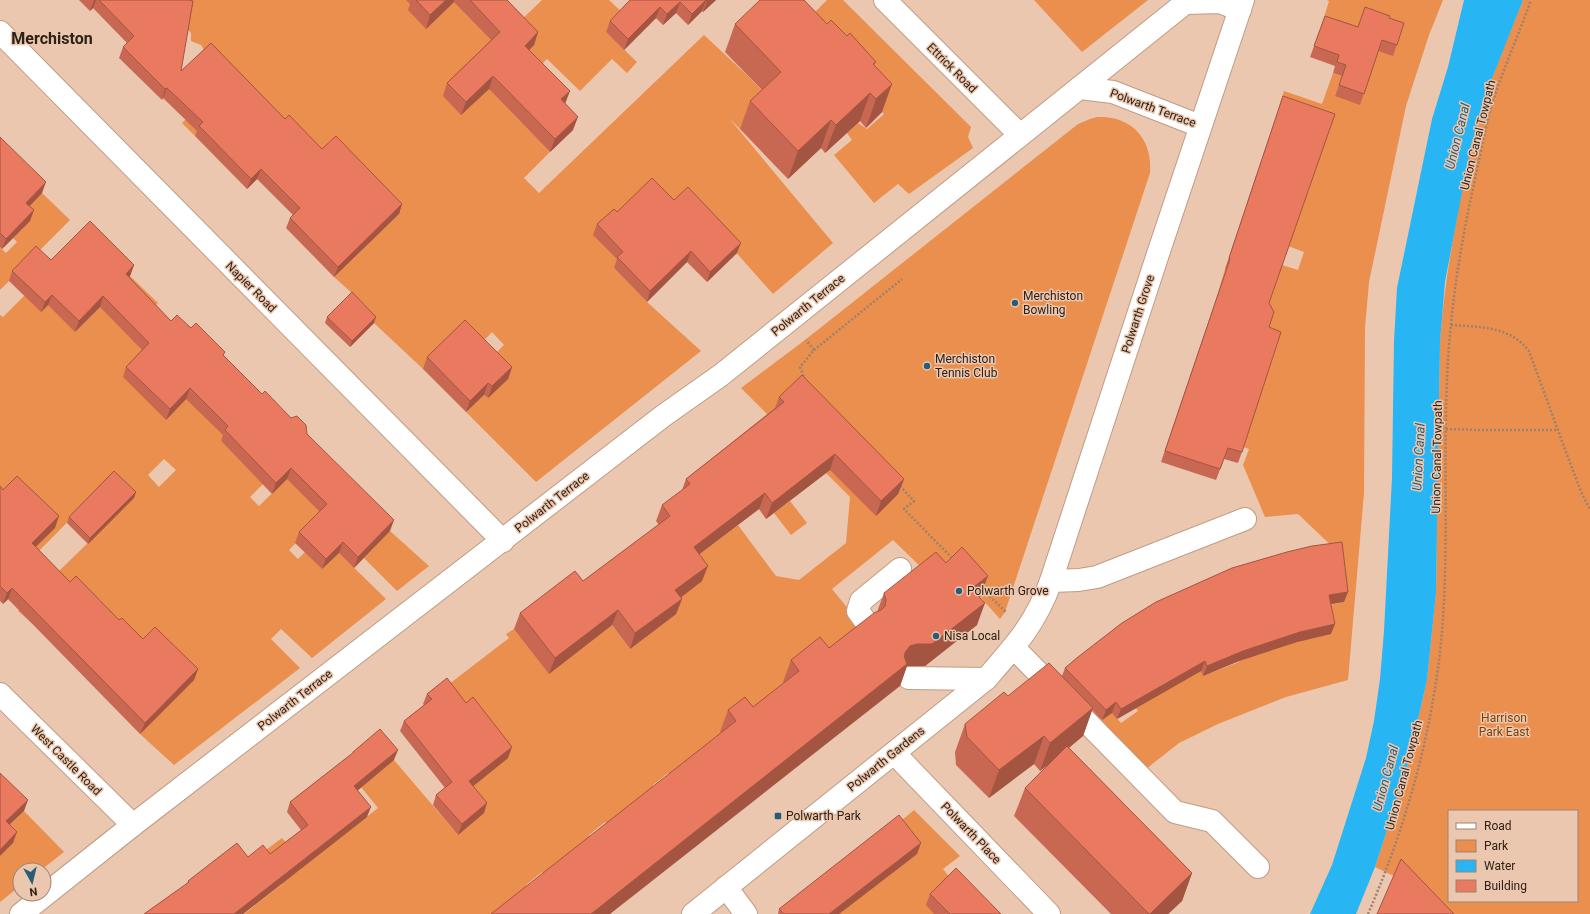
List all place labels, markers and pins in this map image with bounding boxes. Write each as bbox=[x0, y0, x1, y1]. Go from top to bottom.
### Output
place label: Merchiston Bowling bbox=[1023, 289, 1083, 317]
marker: Merchiston Bowling bbox=[1010, 298, 1020, 308]
place label: Merchiston Tennis Club bbox=[935, 352, 998, 380]
marker: Merchiston Tennis Club bbox=[922, 361, 932, 371]
place label: Polwarth Grove bbox=[967, 584, 1049, 598]
marker: Polwarth Grove bbox=[954, 586, 964, 596]
place label: Nisa Local bbox=[944, 629, 1000, 643]
marker: Nisa Local bbox=[931, 631, 941, 641]
place label: Polwarth Park bbox=[786, 809, 862, 823]
marker: Polwarth Park bbox=[773, 811, 783, 821]

